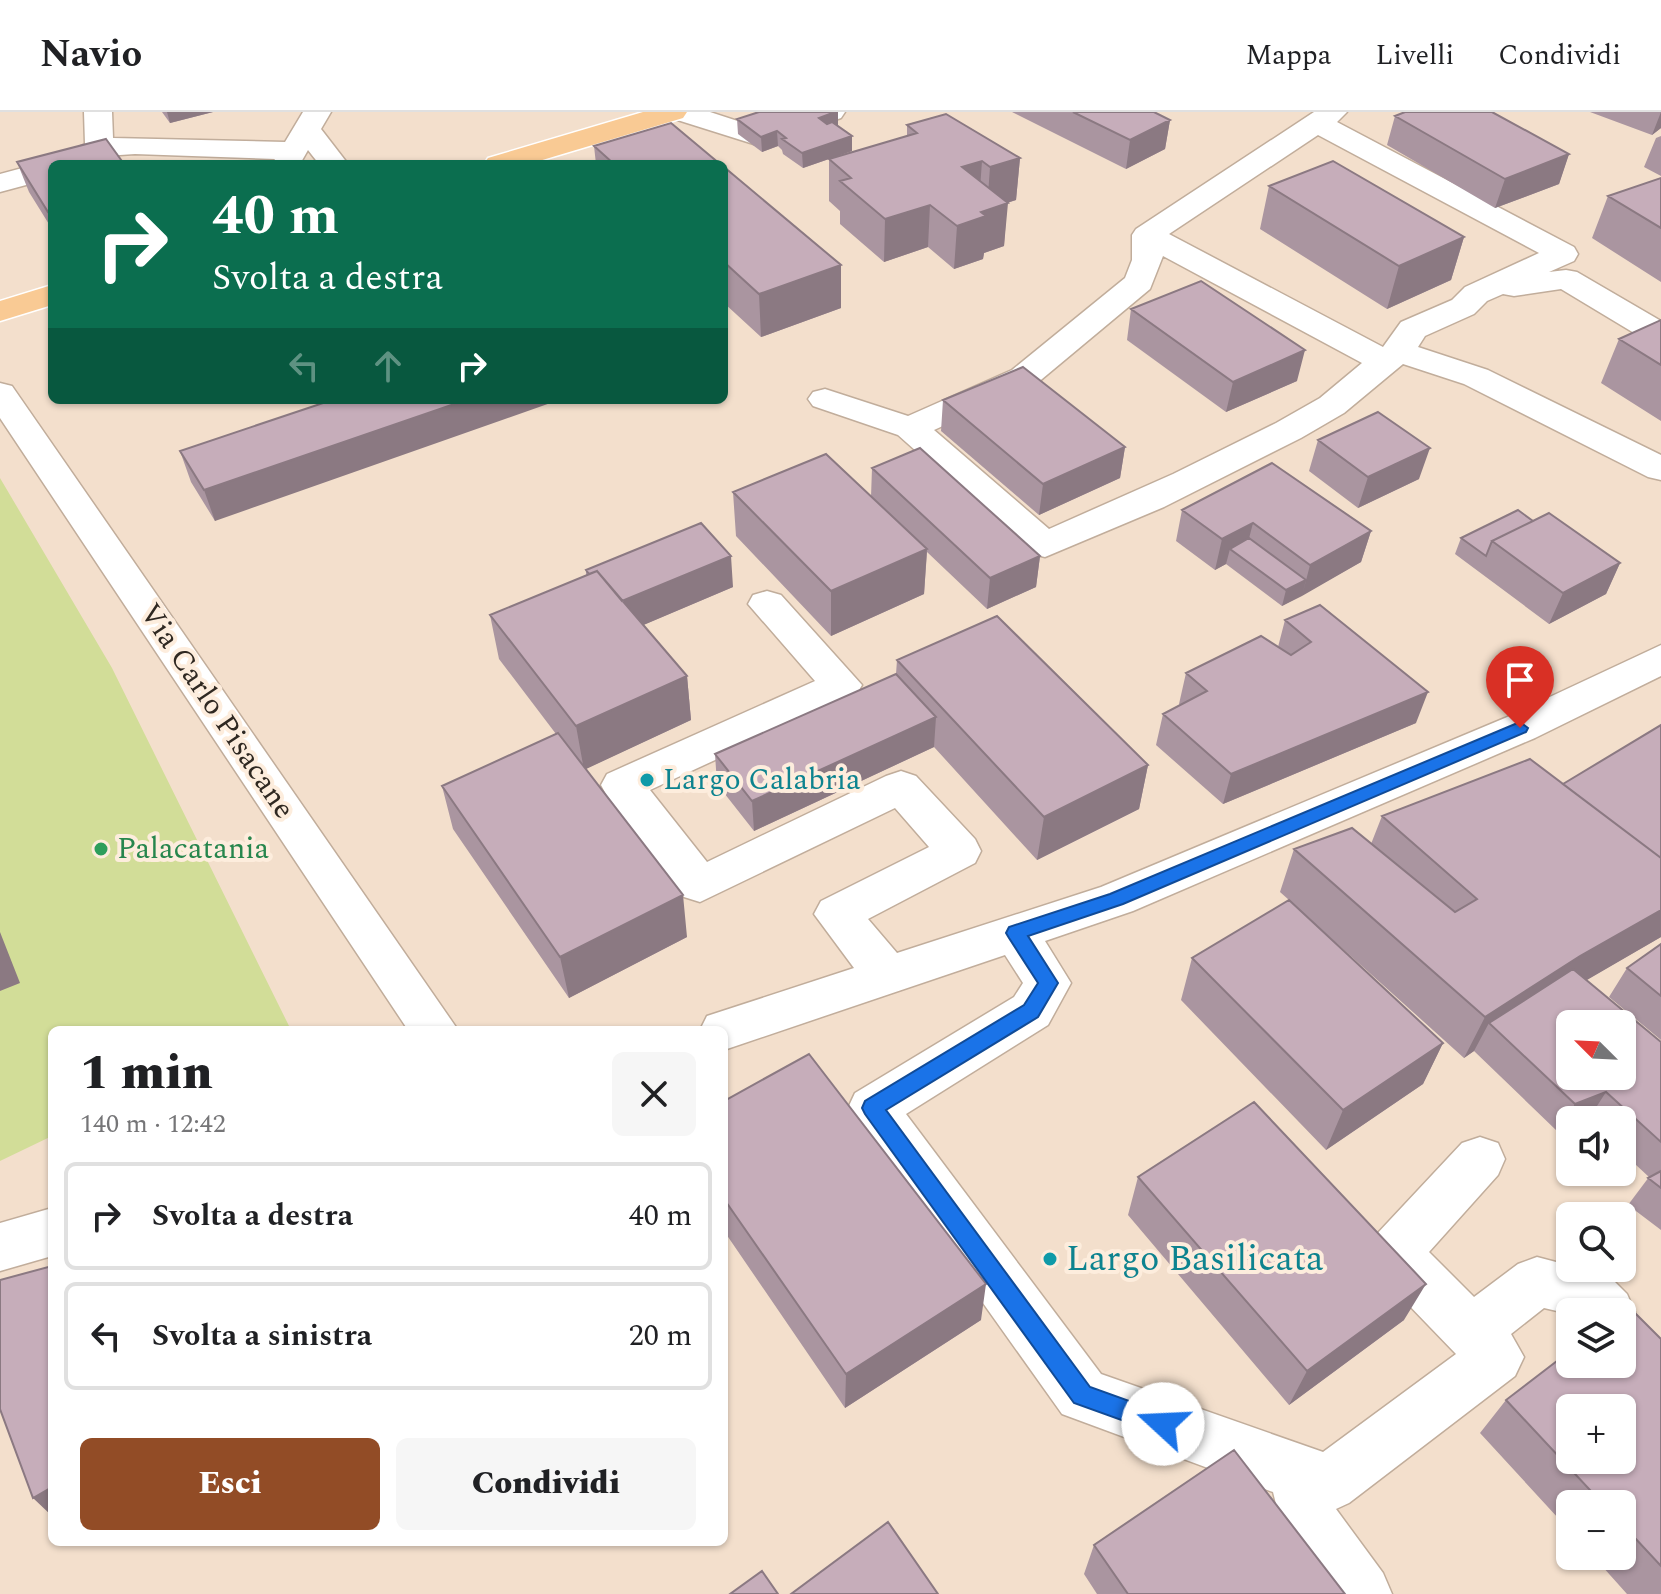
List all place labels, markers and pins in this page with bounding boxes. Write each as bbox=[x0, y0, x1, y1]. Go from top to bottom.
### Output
pin bbox=[1486, 646, 1554, 728]
place label: Largo Calabria bbox=[663, 757, 861, 803]
marker: Largo Calabria bbox=[638, 771, 656, 789]
place label: Palacatania bbox=[117, 826, 270, 872]
marker: Palacatania bbox=[92, 840, 110, 858]
place label: Largo Basilicata bbox=[1066, 1232, 1324, 1287]
marker: Largo Basilicata bbox=[1041, 1250, 1059, 1268]

